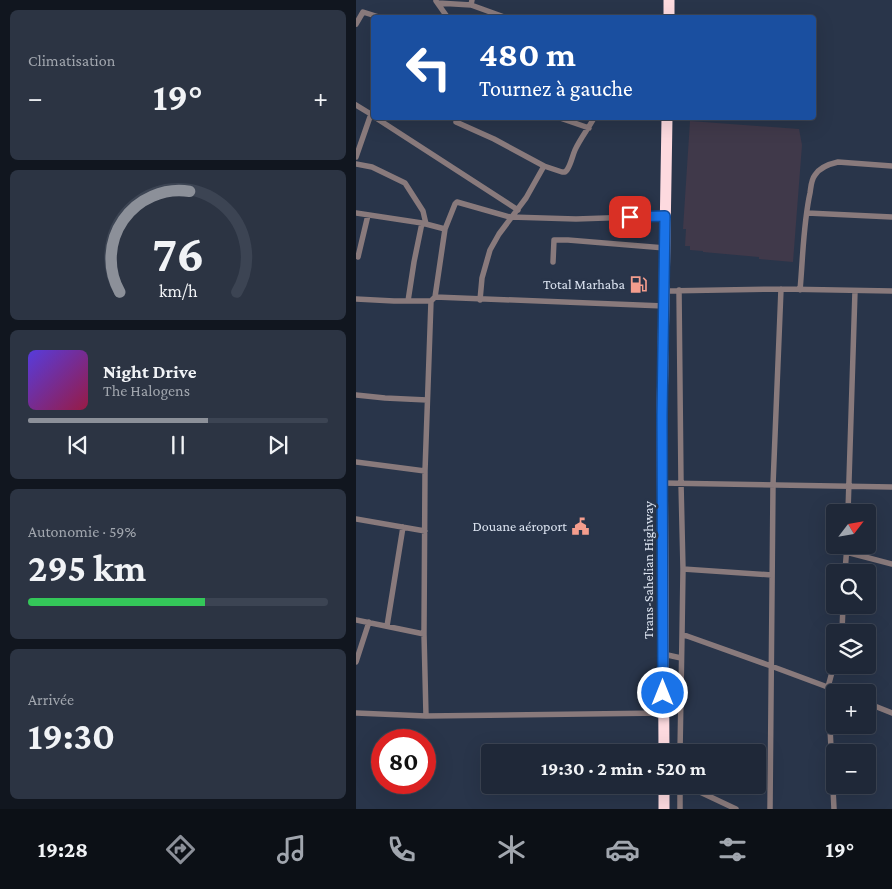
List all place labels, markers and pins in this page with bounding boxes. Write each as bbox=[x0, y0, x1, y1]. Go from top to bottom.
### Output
pin bbox=[609, 196, 651, 238]
fuel station icon: Total Marhaba bbox=[629, 274, 649, 294]
place label: Total Marhaba bbox=[543, 276, 626, 292]
public building icon: Douane aéroport bbox=[571, 516, 591, 536]
place label: Douane aéroport bbox=[472, 518, 567, 534]

